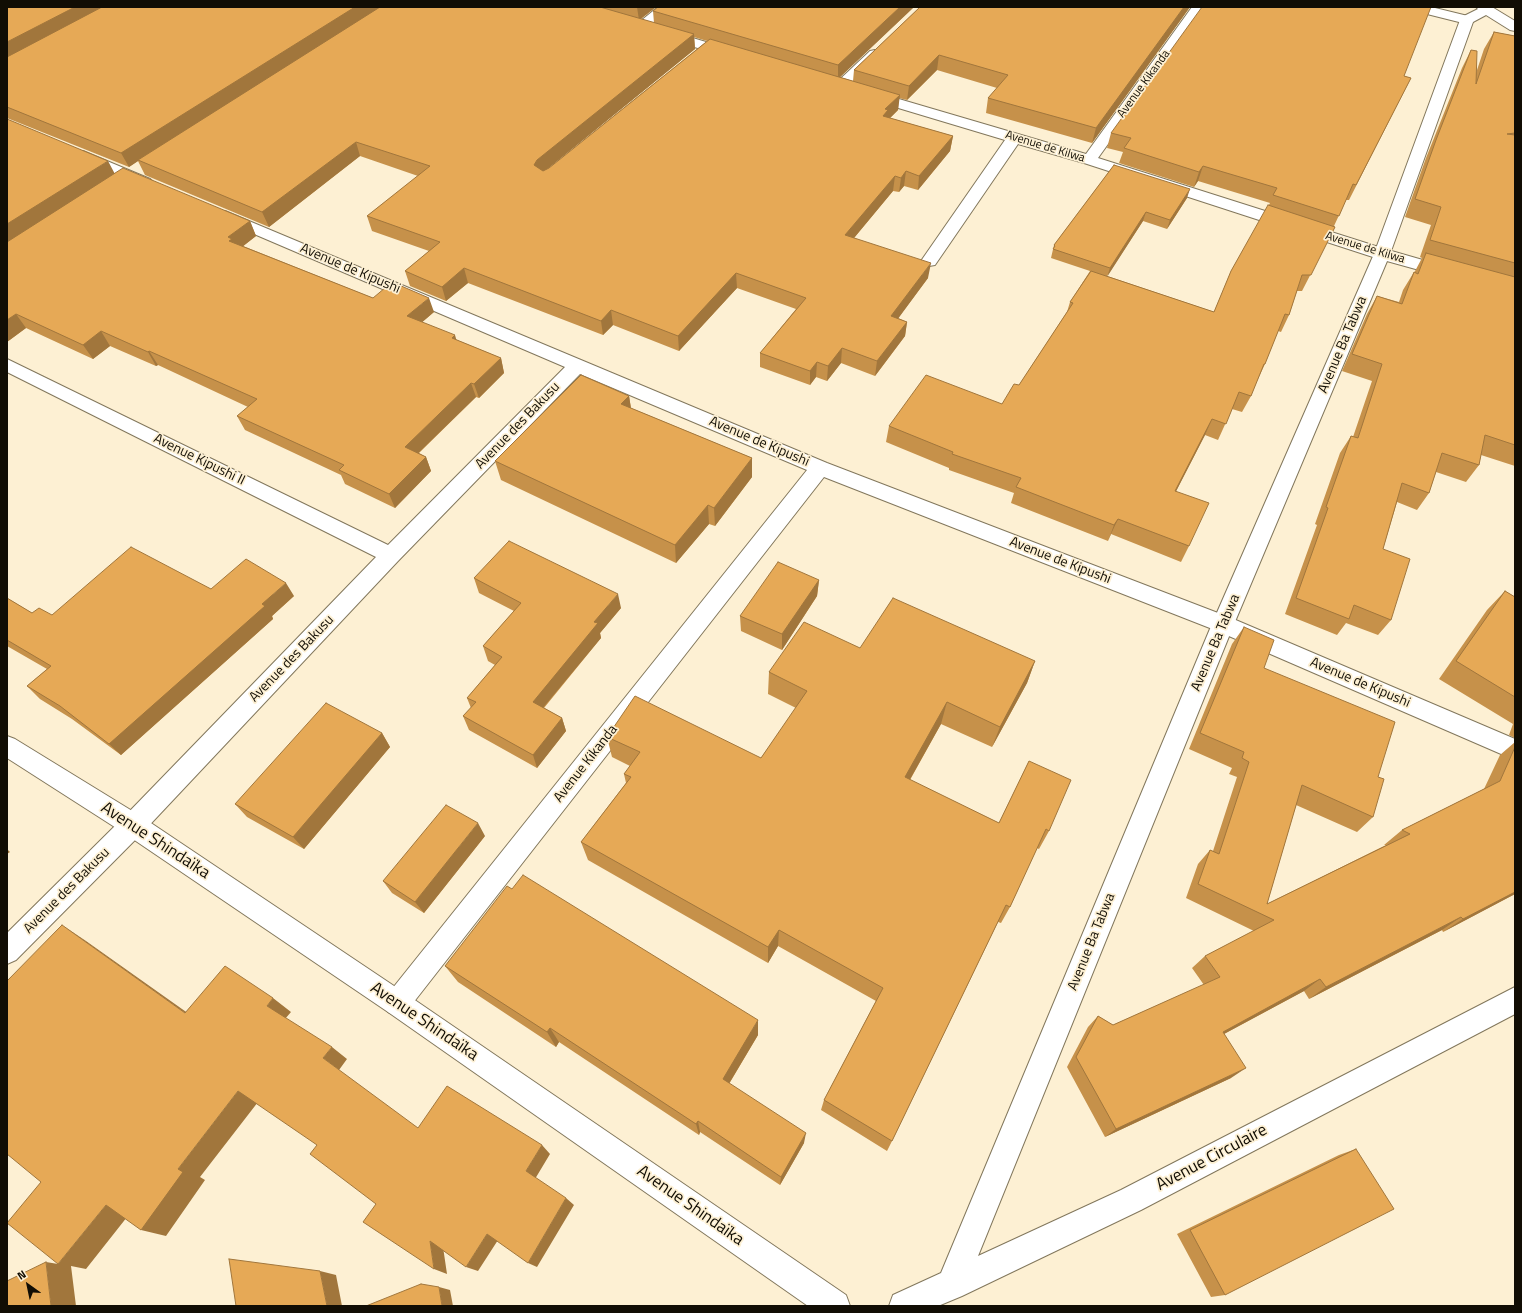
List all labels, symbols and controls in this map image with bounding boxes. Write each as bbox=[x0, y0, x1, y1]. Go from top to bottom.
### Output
street label: Avenue Kikanda bbox=[1115, 47, 1173, 121]
street label: Avenue de Kilwa bbox=[1003, 128, 1087, 166]
street label: Avenue de Kilwa bbox=[1323, 229, 1407, 267]
street label: Avenue de Kipushi bbox=[297, 240, 403, 298]
street label: Avenue Ba Tabwa bbox=[1315, 294, 1371, 396]
street label: Avenue des Bakusu bbox=[472, 379, 564, 473]
street label: Avenue de Kipushi bbox=[706, 413, 812, 471]
street label: Avenue Kipushi II bbox=[150, 431, 248, 489]
street label: Avenue de Kipushi bbox=[1007, 534, 1113, 588]
street label: Avenue Ba Tabwa bbox=[1188, 592, 1244, 694]
street label: Avenue des Bakusu bbox=[246, 612, 338, 706]
street label: Avenue de Kipushi bbox=[1307, 654, 1413, 712]
street label: Avenue Kikanda bbox=[551, 722, 621, 806]
street label: Avenue Shindaïka bbox=[97, 798, 213, 884]
street label: Avenue des Bakusu bbox=[21, 845, 113, 937]
street label: Avenue Ba Tabwa bbox=[1065, 891, 1119, 993]
street label: Avenue Shindaïka bbox=[366, 978, 482, 1066]
street label: Avenue Circulaire bbox=[1153, 1120, 1271, 1196]
street label: Avenue Shindaïka bbox=[633, 1162, 747, 1250]
north arrow bbox=[8, 1265, 48, 1305]
text: N bbox=[14, 1266, 29, 1284]

